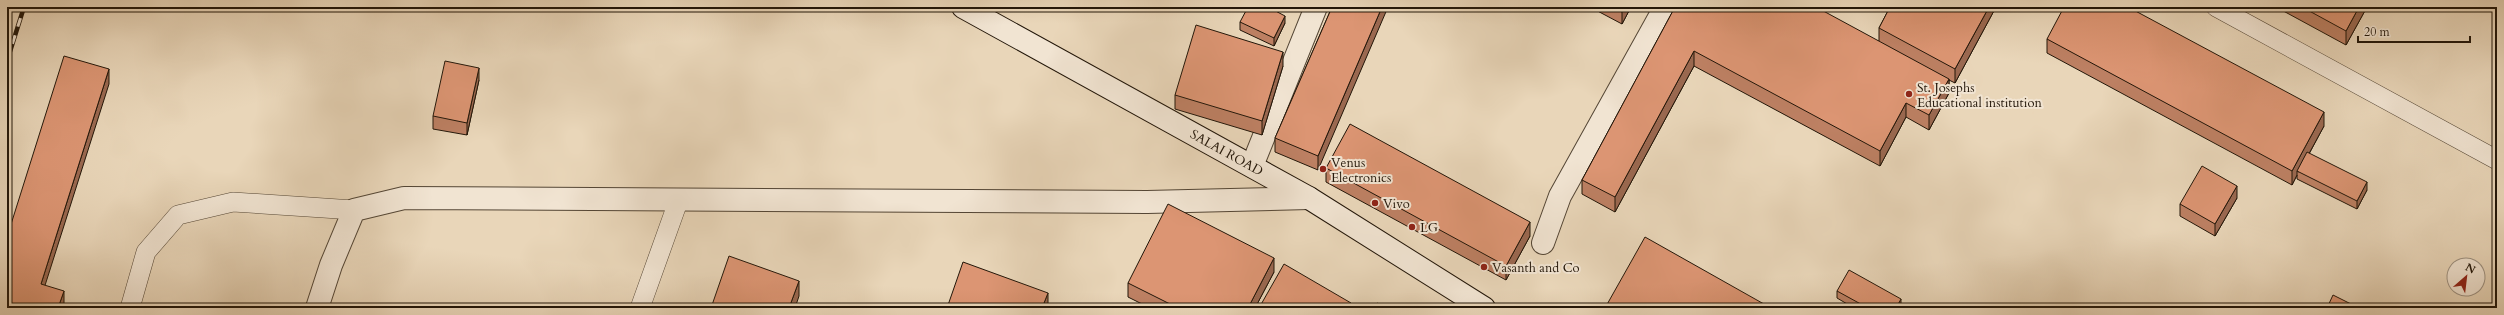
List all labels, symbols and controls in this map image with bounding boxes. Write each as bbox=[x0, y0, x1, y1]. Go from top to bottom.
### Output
scale bar bbox=[2358, 18, 2470, 44]
text: 20 m bbox=[2364, 24, 2391, 40]
place label: St. Josephs Educational institution bbox=[1917, 79, 2042, 112]
marker: St. Josephs Educational institution bbox=[1904, 89, 1914, 99]
street label: SALAI ROAD bbox=[1187, 125, 1266, 180]
place label: Venus Electronics bbox=[1331, 154, 1391, 187]
marker: Venus Electronics bbox=[1318, 164, 1328, 174]
place label: Vivo bbox=[1383, 195, 1410, 213]
marker: Vivo bbox=[1370, 198, 1380, 208]
place label: LG bbox=[1420, 219, 1438, 237]
marker: LG bbox=[1407, 222, 1417, 232]
north arrow bbox=[2446, 257, 2486, 297]
place label: Vasanth and Co bbox=[1492, 259, 1580, 277]
text: N bbox=[2463, 260, 2479, 278]
marker: Vasanth and Co bbox=[1479, 262, 1489, 272]

